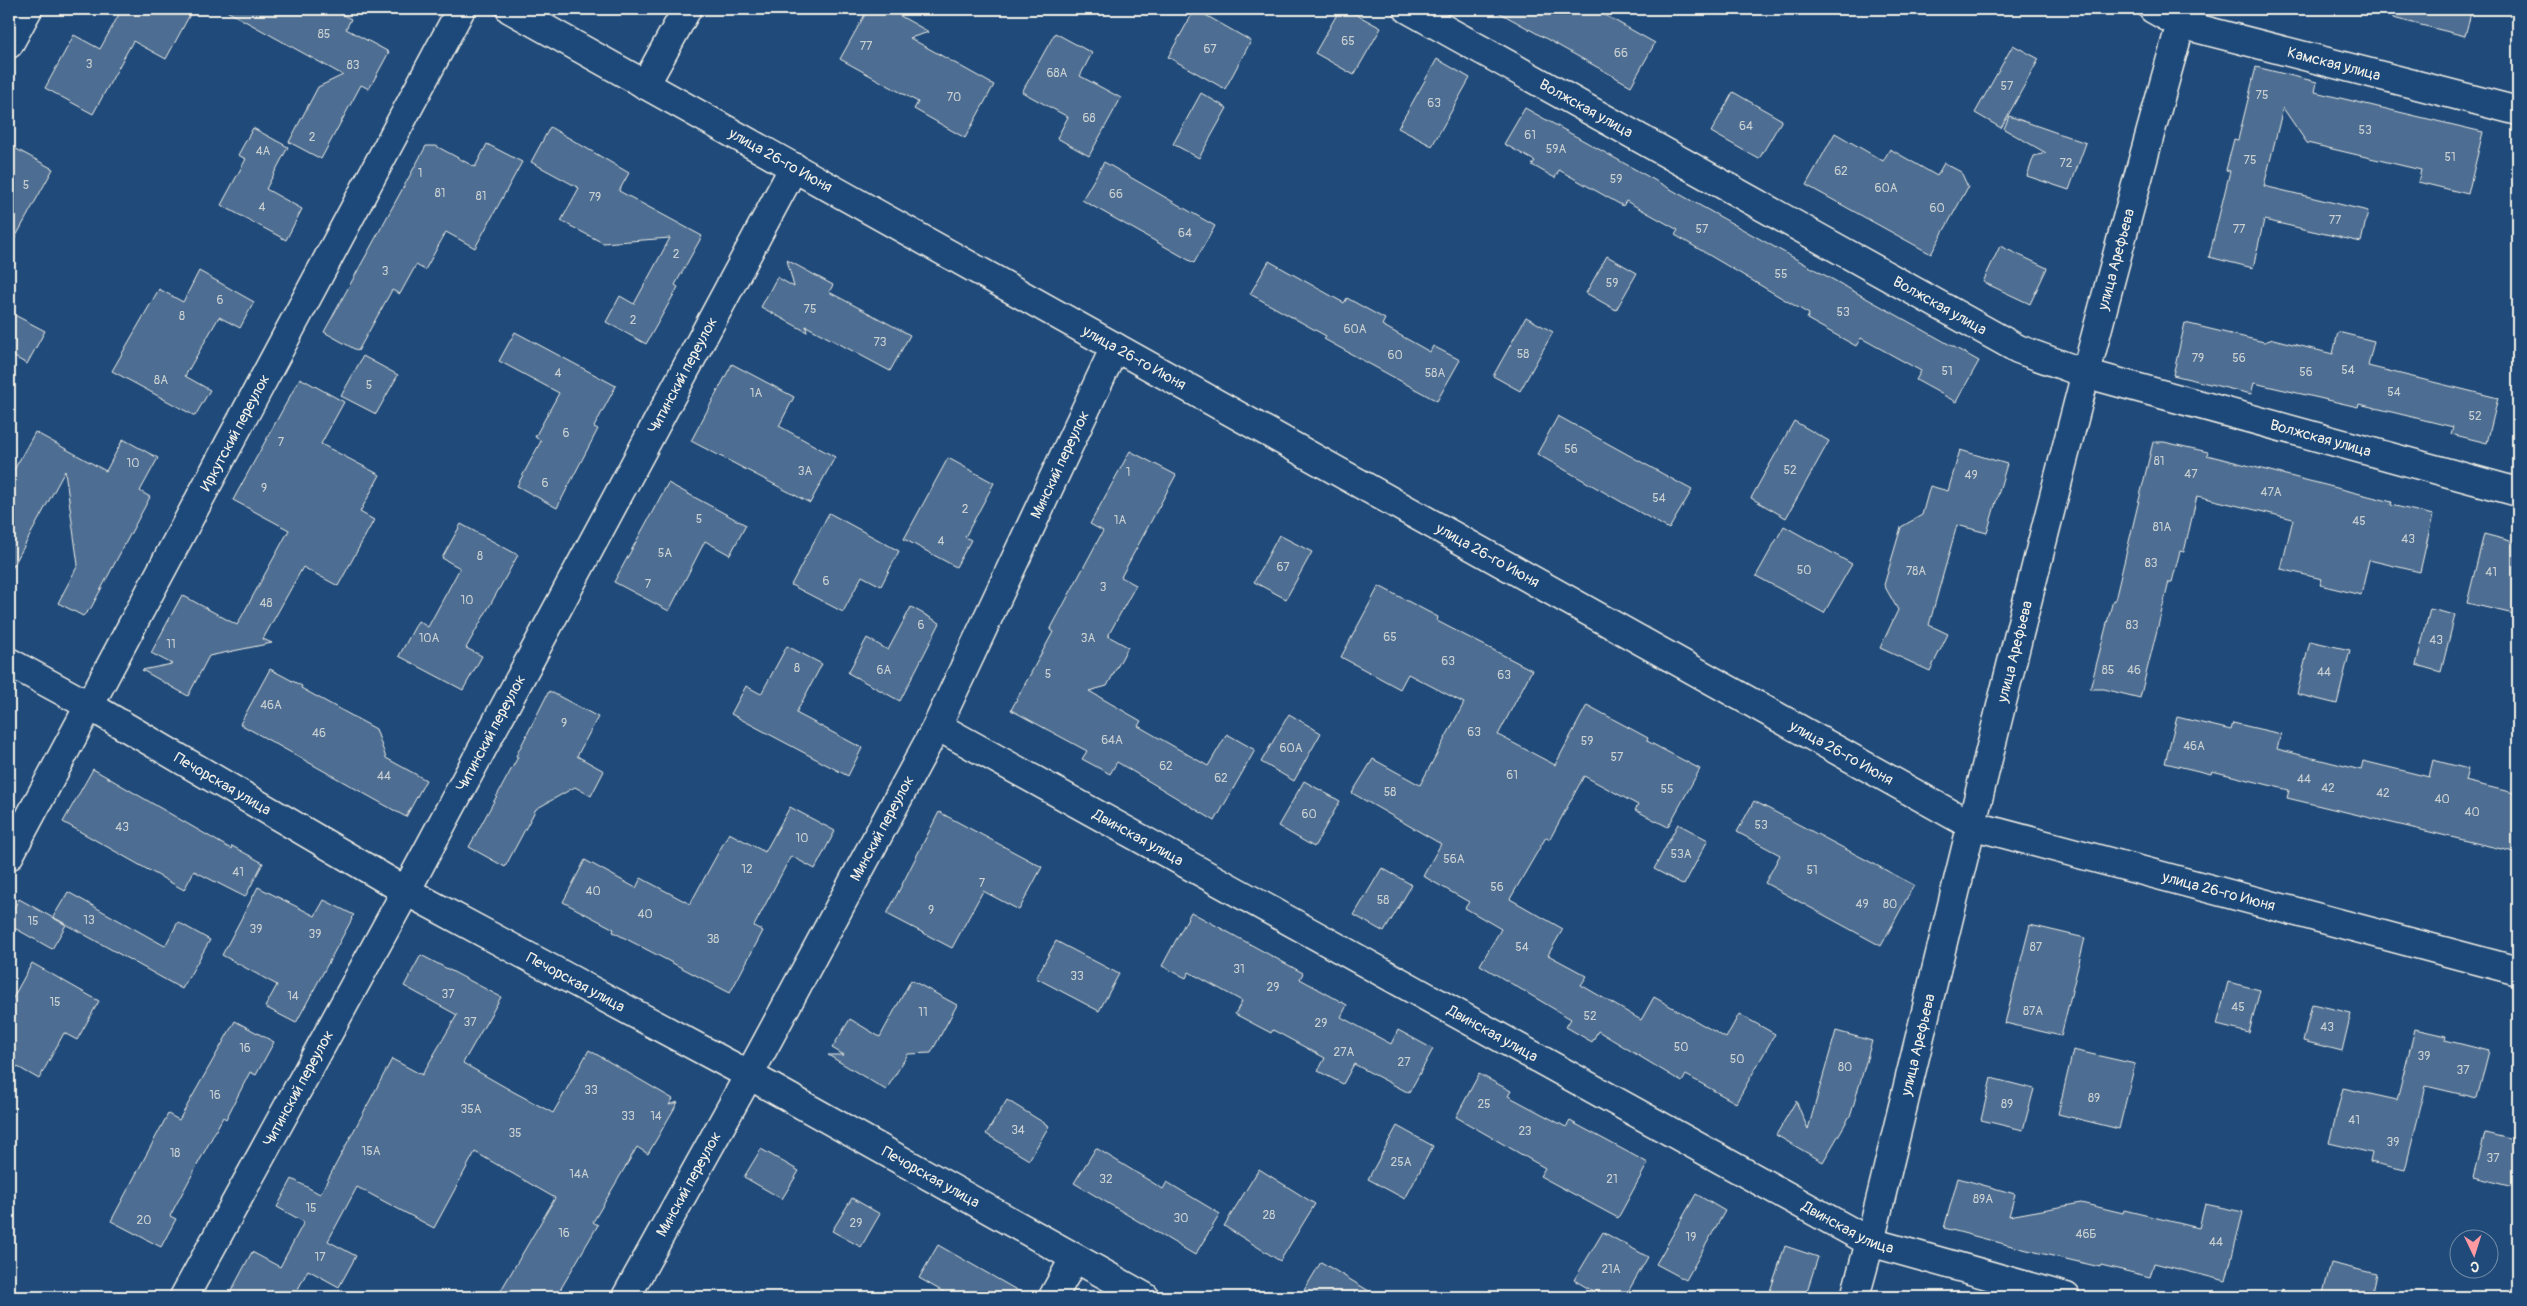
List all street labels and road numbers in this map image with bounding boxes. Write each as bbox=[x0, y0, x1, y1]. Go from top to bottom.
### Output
street label: Камская улица bbox=[2285, 43, 2383, 85]
street label: Волжская улица bbox=[1536, 75, 1636, 142]
street label: улица 26-го Июня bbox=[724, 124, 836, 197]
street label: улица Арефьева bbox=[2094, 207, 2139, 313]
street label: Волжская улица bbox=[1890, 272, 1990, 340]
street label: Читинский переулок bbox=[644, 314, 722, 437]
street label: улица 26-го Июня bbox=[1078, 321, 1189, 395]
street label: Иркутский переулок bbox=[196, 371, 275, 495]
street label: Минский переулок bbox=[1027, 408, 1094, 522]
street label: Волжская улица bbox=[2268, 415, 2373, 461]
street label: улица 26-го Июня bbox=[1431, 519, 1543, 592]
street label: улица Арефьева bbox=[1993, 599, 2037, 705]
street label: Читинский переулок bbox=[452, 671, 530, 795]
street label: улица 26-го Июня bbox=[1785, 716, 1896, 790]
street label: Печорская улица bbox=[171, 748, 274, 820]
street label: Минский переулок bbox=[846, 772, 919, 885]
street label: Двинская улица bbox=[1089, 805, 1187, 870]
street label: улица 26-го Июня bbox=[2159, 867, 2277, 916]
street label: Печорская улица bbox=[523, 948, 628, 1017]
street label: улица Арефьева bbox=[1897, 992, 1940, 1099]
street label: Двинская улица bbox=[1443, 1001, 1541, 1066]
street label: Читинский переулок bbox=[259, 1027, 338, 1150]
street label: Минский переулок bbox=[652, 1128, 726, 1240]
street label: Печорская улица bbox=[878, 1142, 983, 1212]
street label: Двинская улица bbox=[1797, 1197, 1896, 1258]

